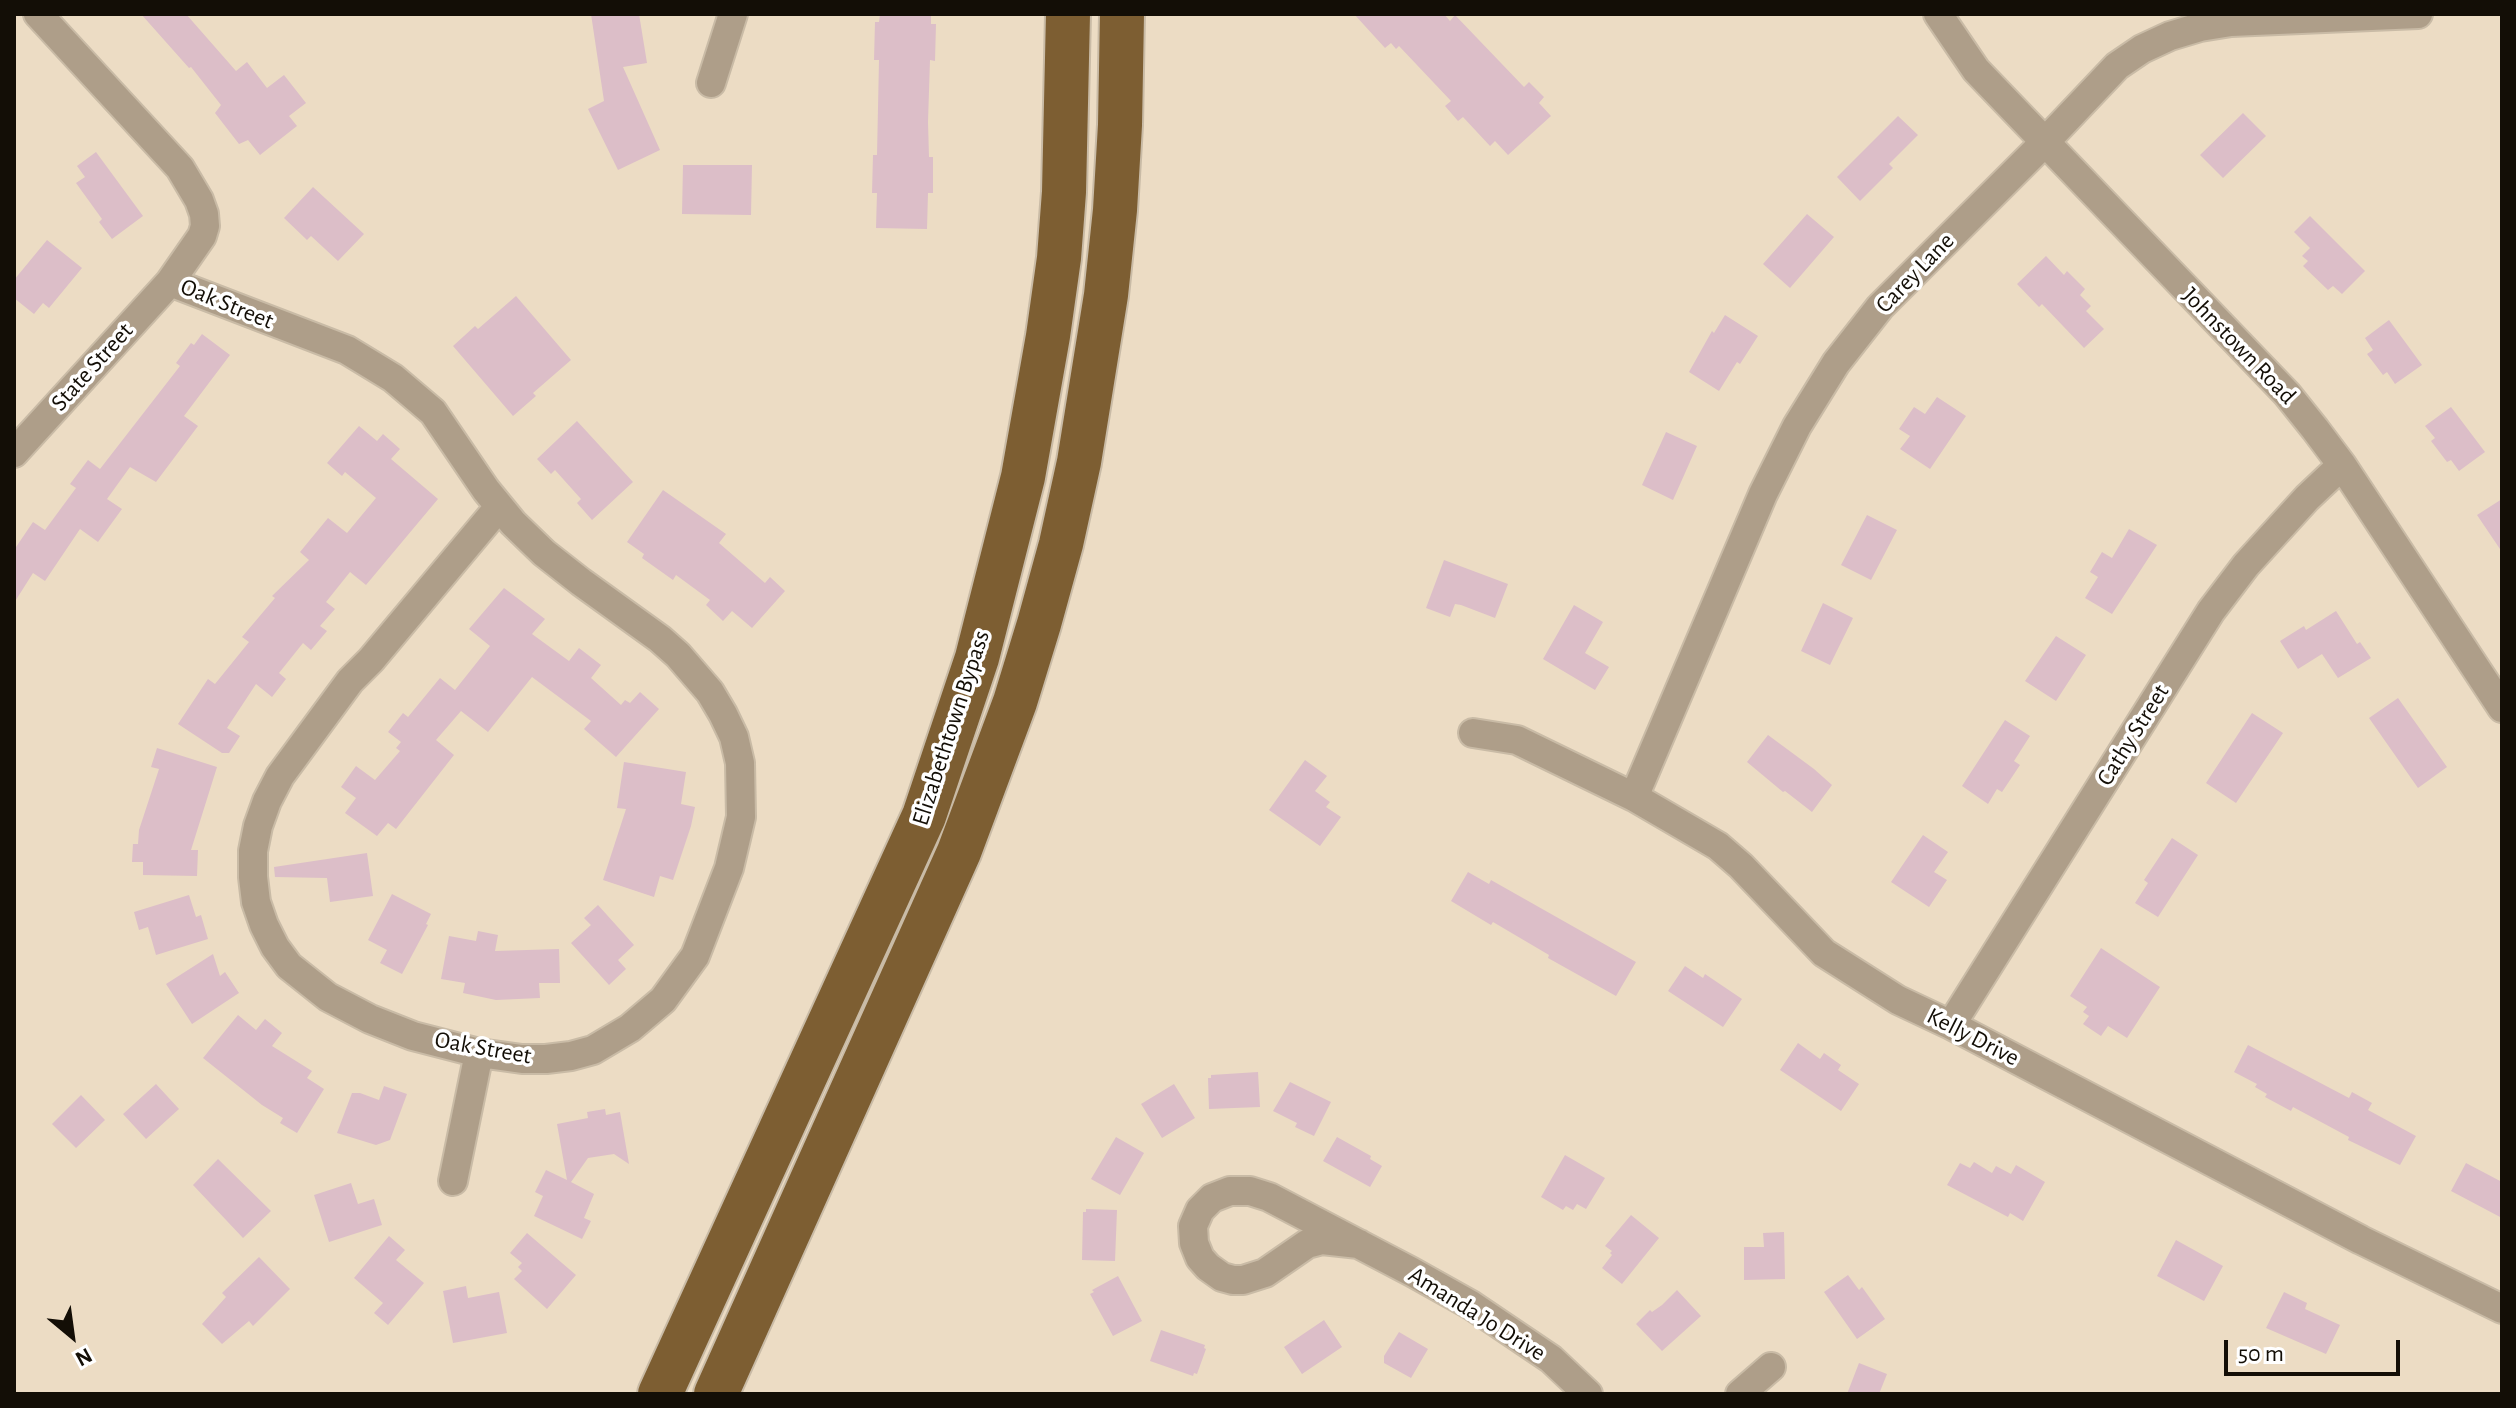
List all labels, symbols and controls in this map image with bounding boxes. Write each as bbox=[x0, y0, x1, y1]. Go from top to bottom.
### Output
street label: Carey Lane bbox=[1870, 227, 1960, 319]
street label: Oak Street bbox=[176, 272, 278, 336]
street label: Johnstown Road bbox=[2176, 282, 2302, 410]
street label: State Street bbox=[45, 317, 139, 417]
street label: Elizabethtown Bypass bbox=[906, 627, 996, 829]
street label: Cathy Street bbox=[2091, 679, 2175, 791]
street label: Kelly Drive bbox=[1922, 1002, 2024, 1072]
street label: Oak Street bbox=[432, 1025, 534, 1071]
street label: Amanda Jo Drive bbox=[1403, 1260, 1551, 1368]
north arrow bbox=[32, 1296, 112, 1376]
scale bar bbox=[2228, 1324, 2404, 1374]
text: 50 m bbox=[2238, 1342, 2284, 1366]
text: N bbox=[72, 1344, 96, 1370]

